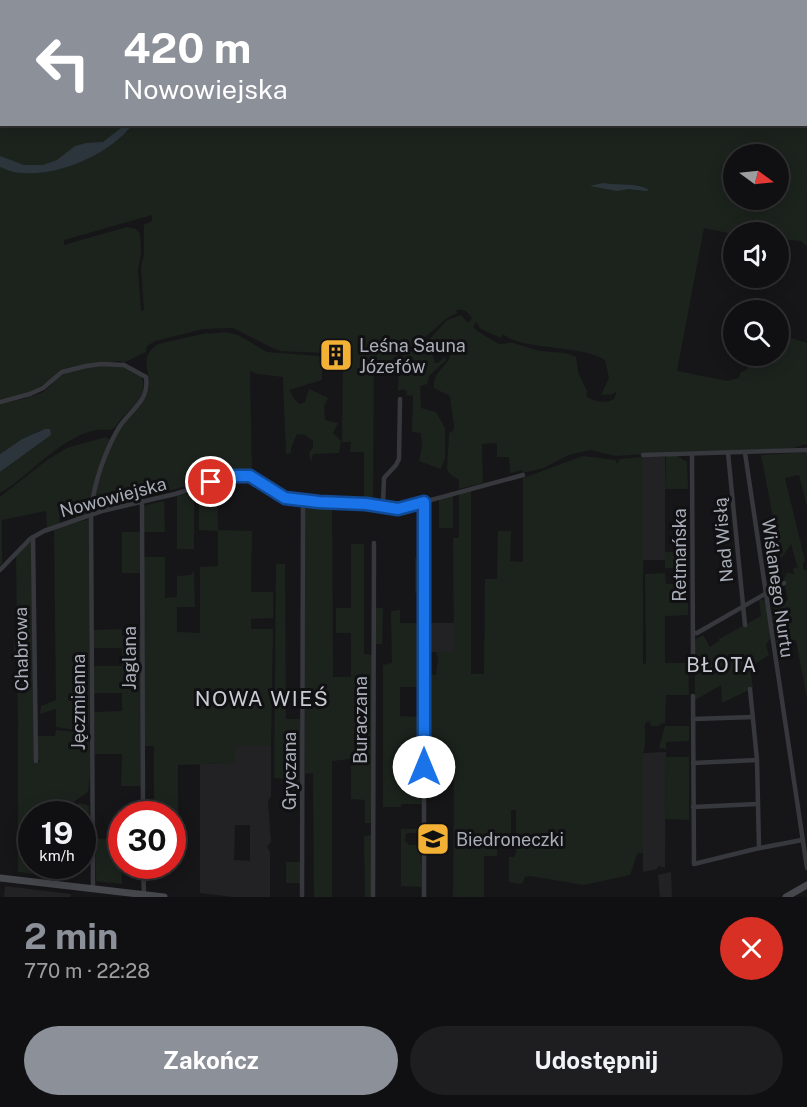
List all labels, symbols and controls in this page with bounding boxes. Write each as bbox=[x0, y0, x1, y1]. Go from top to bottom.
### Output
text: 420 m bbox=[123, 23, 251, 72]
icon: left bbox=[24, 24, 102, 102]
text: Nowowiejska bbox=[123, 73, 288, 105]
north arrow bbox=[723, 144, 789, 210]
map controls bbox=[723, 144, 789, 366]
button: sound bbox=[723, 222, 789, 288]
button: search bbox=[723, 300, 789, 366]
place label: Leśna Sauna Józefów bbox=[359, 335, 466, 377]
building icon: Leśna Sauna Józefów bbox=[318, 337, 354, 373]
pin bbox=[185, 456, 236, 507]
icon: arrive bbox=[194, 465, 227, 498]
street label: Nowowiejska bbox=[57, 473, 169, 521]
street label: Nad Wisłą bbox=[709, 497, 737, 583]
street label: Retmańska bbox=[669, 508, 690, 602]
street label: Wiślanego Nurtu bbox=[758, 517, 798, 659]
street label: Chabrowa bbox=[10, 607, 32, 691]
street label: Jaglana bbox=[119, 626, 140, 690]
district label: BŁOTA bbox=[686, 653, 758, 677]
street label: Jęczmienna bbox=[68, 654, 89, 750]
street label: Buraczana bbox=[350, 676, 371, 764]
district label: NOWA WIEŚ bbox=[195, 686, 329, 711]
street label: Gryczana bbox=[279, 732, 300, 810]
position arrow bbox=[392, 735, 456, 799]
speed limit sign: 30 bbox=[108, 801, 186, 879]
text: 19 bbox=[41, 815, 73, 851]
school or university icon: Biedroneczki bbox=[415, 821, 451, 857]
place label: Biedroneczki bbox=[456, 829, 564, 850]
text: km/h bbox=[39, 847, 75, 864]
text: 2 min bbox=[24, 915, 118, 957]
button: close bbox=[720, 917, 783, 980]
text: 770 m · 22:28 bbox=[24, 959, 150, 983]
button: Zakończ bbox=[24, 1026, 398, 1095]
button: Udostępnij bbox=[410, 1026, 783, 1095]

